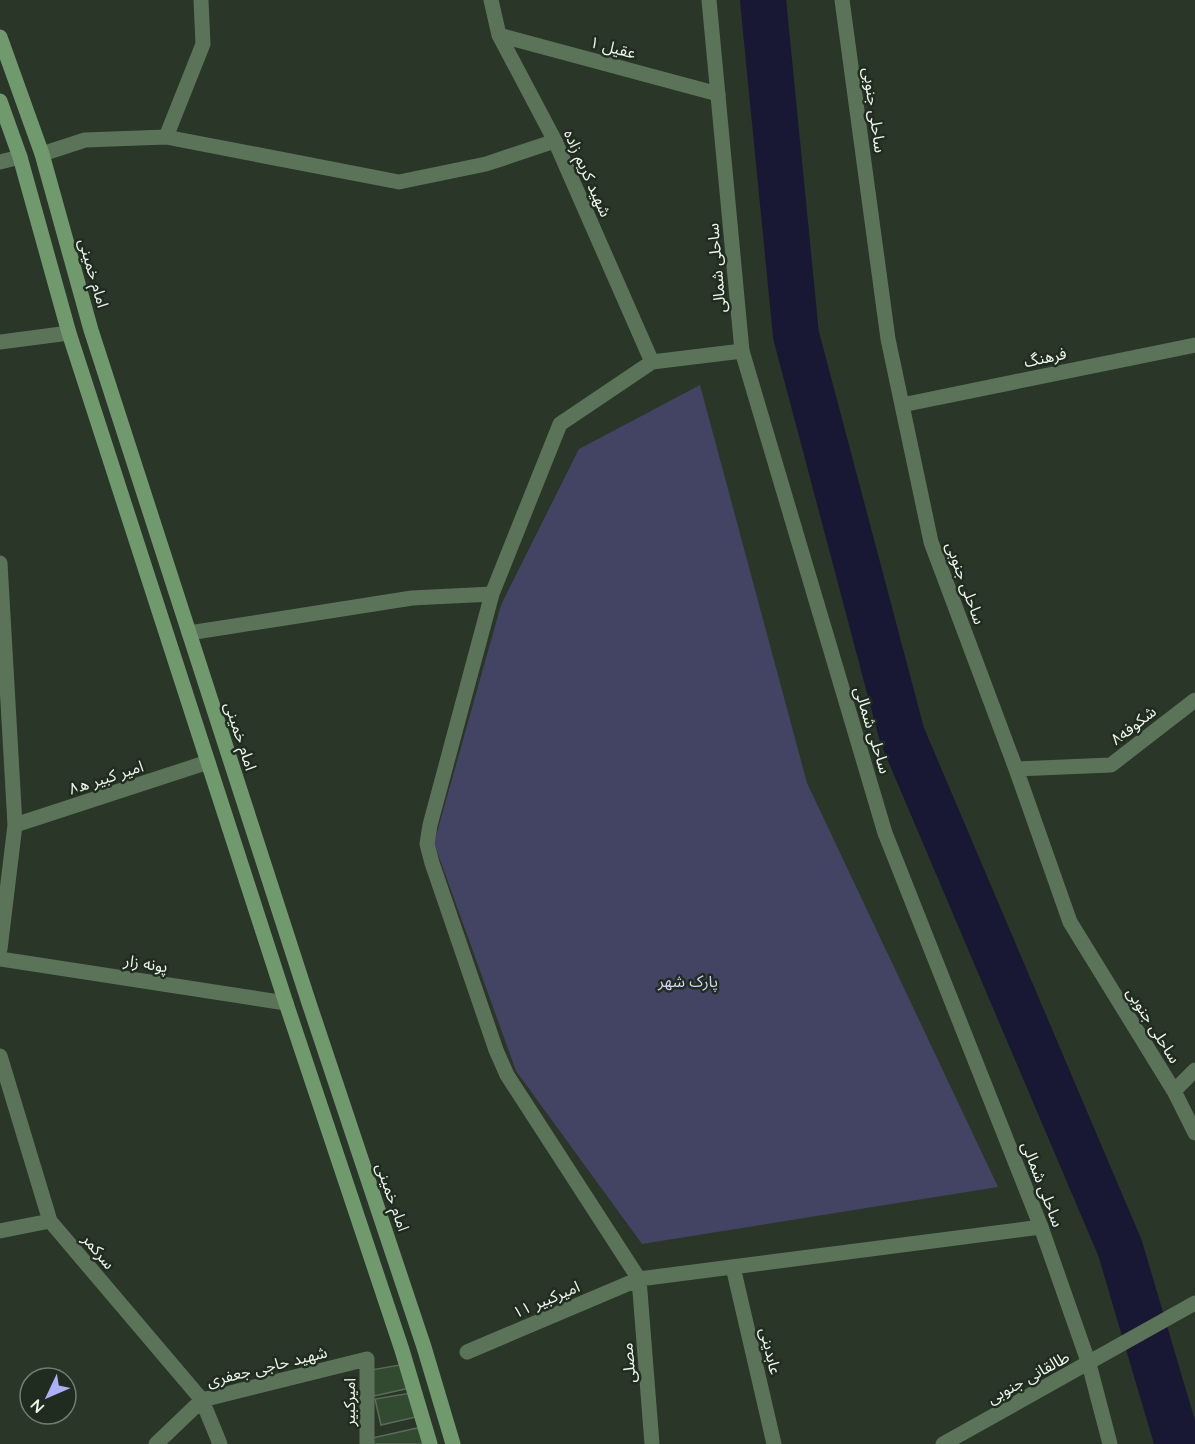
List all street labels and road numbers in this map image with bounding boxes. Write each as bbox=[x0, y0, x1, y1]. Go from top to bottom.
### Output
street label: عقیل ۱ bbox=[588, 31, 638, 63]
street label: ساحلی جنوبی bbox=[859, 66, 891, 154]
street label: شهید کریم زاده bbox=[557, 126, 616, 221]
street label: ساحلی شمالی bbox=[702, 222, 730, 314]
street label: امام خمینی bbox=[72, 236, 113, 311]
street label: فرهنگ bbox=[1022, 343, 1068, 371]
street label: ساحلی جنوبی bbox=[942, 539, 990, 627]
street label: ساحلی شمالی bbox=[850, 684, 896, 776]
street label: امام خمینی bbox=[218, 699, 261, 774]
street label: شکوفه۸ bbox=[1106, 701, 1160, 749]
street label: امیر کبیر ه۸ bbox=[66, 756, 146, 798]
street label: پونه زار bbox=[122, 950, 169, 977]
street label: ساحلی جنوبی bbox=[1123, 983, 1185, 1067]
street label: ساحلی شمالی bbox=[1018, 1138, 1068, 1230]
street label: امام خمینی bbox=[369, 1160, 414, 1235]
street label: سرکمر bbox=[78, 1228, 120, 1273]
street label: امیرکبیر ۱۱ bbox=[509, 1276, 583, 1322]
street label: عابدینی bbox=[756, 1326, 786, 1376]
street label: شهید حاجی جعفری bbox=[205, 1341, 329, 1391]
street label: مصلی bbox=[616, 1342, 640, 1384]
street label: طالقانی جنوبی bbox=[983, 1346, 1073, 1408]
street label: امیرکبیر bbox=[339, 1378, 359, 1427]

